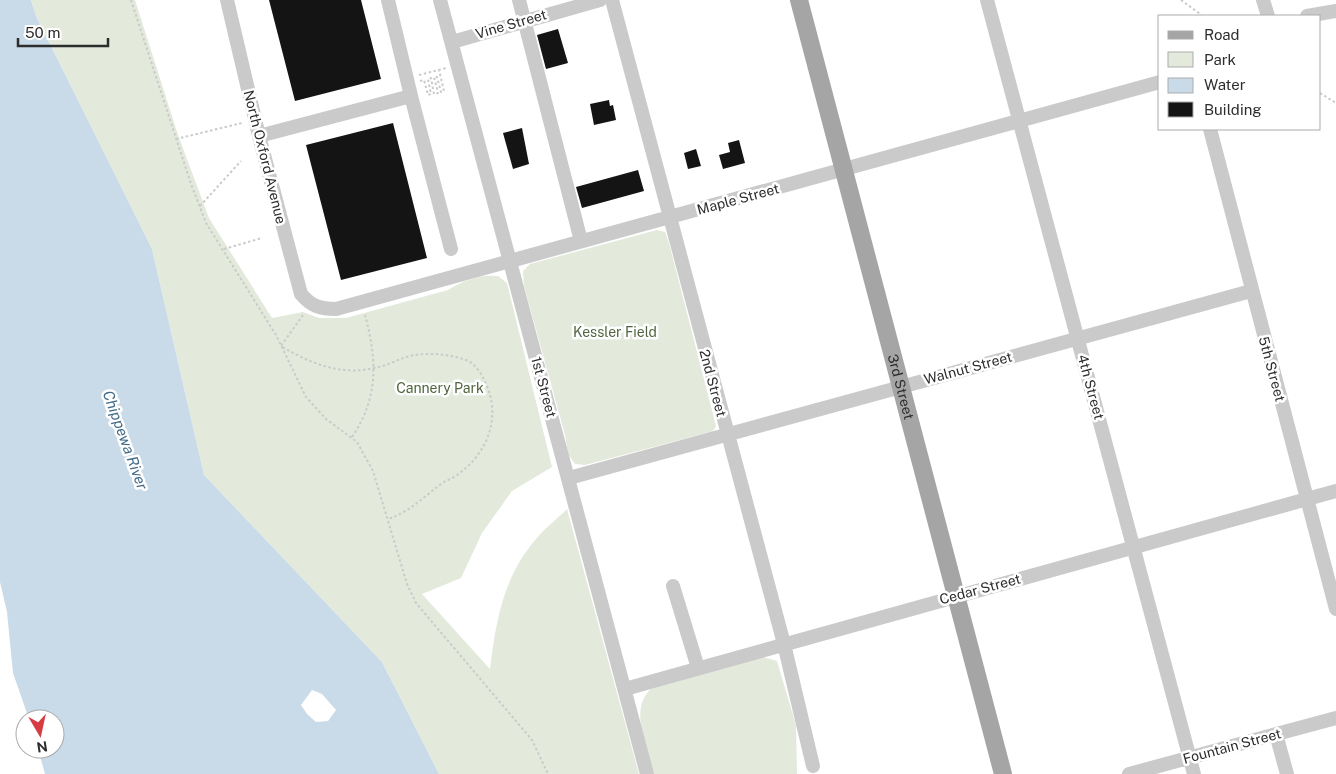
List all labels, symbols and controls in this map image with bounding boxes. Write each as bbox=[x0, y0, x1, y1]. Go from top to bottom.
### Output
street label: Vine Street bbox=[474, 6, 548, 42]
scale bar bbox=[18, 15, 108, 47]
legend bbox=[1158, 15, 1321, 130]
text: 50 m bbox=[25, 24, 60, 41]
text: Road bbox=[1204, 26, 1240, 43]
text: Park bbox=[1204, 51, 1236, 68]
text: Water bbox=[1204, 76, 1246, 93]
street label: North Oxford Avenue bbox=[241, 89, 289, 226]
text: Building bbox=[1204, 101, 1262, 118]
street label: Maple Street bbox=[695, 180, 781, 218]
park label: Kessler Field bbox=[573, 324, 657, 340]
street label: 5th Street bbox=[1256, 335, 1288, 403]
street label: 2nd Street bbox=[696, 348, 730, 418]
street label: Walnut Street bbox=[922, 349, 1014, 387]
street label: 3rd Street bbox=[885, 352, 917, 421]
street label: 4th Street bbox=[1075, 353, 1107, 421]
street label: 1st Street bbox=[528, 355, 560, 419]
park label: Cannery Park bbox=[396, 380, 484, 396]
water label: Chippewa River bbox=[100, 388, 151, 492]
street label: Cedar Street bbox=[938, 570, 1022, 608]
north arrow bbox=[15, 709, 65, 759]
street label: Fountain Street bbox=[1181, 725, 1283, 767]
text: N bbox=[35, 738, 49, 756]

